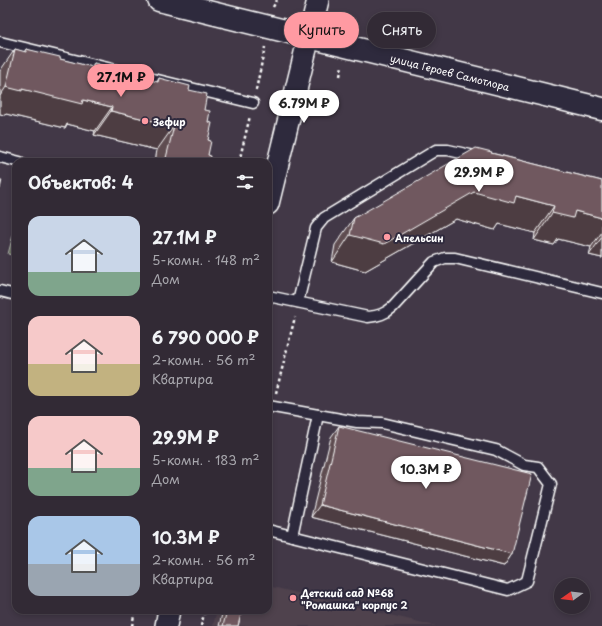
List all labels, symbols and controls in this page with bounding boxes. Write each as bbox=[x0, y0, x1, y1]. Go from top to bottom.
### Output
chip: Купить bbox=[284, 12, 359, 48]
chip: Снять bbox=[367, 12, 436, 48]
street label: улица Героев Самотлора bbox=[389, 50, 512, 94]
pin: 27.1M ₽ bbox=[84, 64, 158, 98]
text: 27.1M ₽ bbox=[96, 67, 146, 86]
pin: 6.79M ₽ bbox=[267, 90, 341, 124]
text: 6.79M ₽ bbox=[278, 93, 330, 112]
place label: Зефир bbox=[152, 114, 185, 129]
marker: Зефир bbox=[140, 116, 150, 126]
pin: 29.9M ₽ bbox=[442, 159, 516, 193]
text: 29.9M ₽ bbox=[453, 162, 505, 181]
text: Объектов: 4 bbox=[28, 169, 133, 195]
icon: filters bbox=[234, 171, 256, 193]
text: 27.1M ₽ bbox=[152, 224, 217, 250]
place label: Апельсин bbox=[395, 230, 444, 245]
icon: home bbox=[60, 232, 108, 280]
marker: Апельсин bbox=[382, 232, 392, 242]
text: 5-комн. · 148 m² bbox=[152, 250, 260, 269]
text: Дом bbox=[152, 269, 180, 288]
text: 6 790 000 ₽ bbox=[152, 324, 259, 350]
icon: home bbox=[60, 332, 108, 380]
text: 2-комн. · 56 m² bbox=[152, 350, 255, 369]
text: Квартира bbox=[152, 369, 213, 388]
text: 29.9M ₽ bbox=[152, 424, 219, 450]
icon: home bbox=[60, 432, 108, 480]
text: 5-комн. · 183 m² bbox=[152, 450, 260, 469]
pin: 10.3M ₽ bbox=[389, 456, 463, 490]
text: 10.3M ₽ bbox=[400, 459, 452, 478]
text: Дом bbox=[152, 469, 180, 488]
text: 10.3M ₽ bbox=[152, 524, 220, 550]
icon: home bbox=[60, 532, 108, 580]
text: 2-комн. · 56 m² bbox=[152, 550, 255, 569]
text: Квартира bbox=[152, 569, 213, 588]
north arrow bbox=[554, 578, 590, 614]
map controls bbox=[554, 578, 590, 614]
place label: Детский сад №68 "Ромашка" корпус 2 bbox=[300, 585, 408, 612]
marker: Детский сад №68 "Ромашка" корпус 2 bbox=[288, 593, 298, 603]

